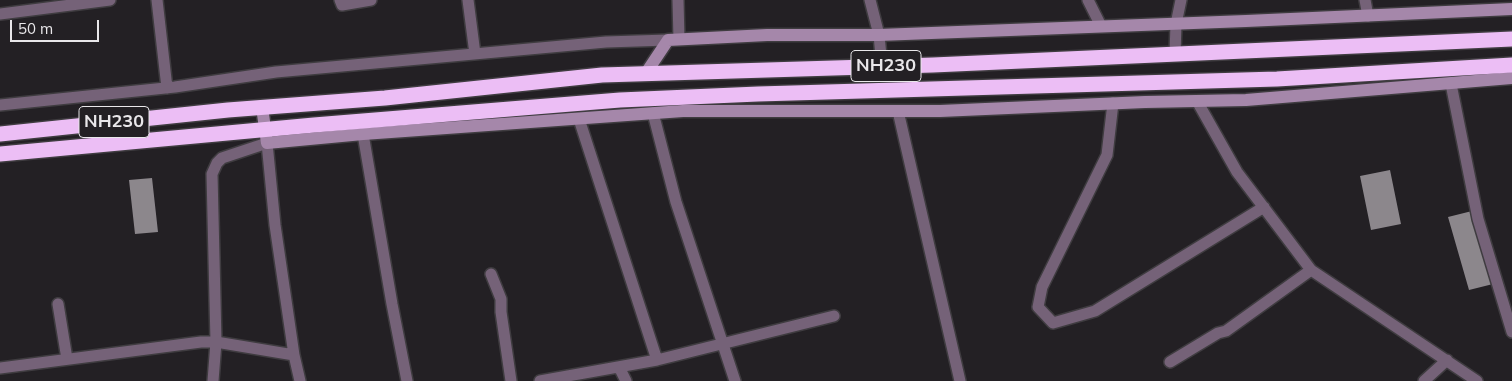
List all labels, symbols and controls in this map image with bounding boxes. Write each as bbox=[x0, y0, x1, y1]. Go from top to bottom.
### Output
scale bar bbox=[12, 10, 101, 42]
text: 50 m bbox=[18, 19, 53, 38]
road number: NH230 bbox=[851, 50, 921, 82]
road number: NH230 bbox=[79, 106, 149, 138]

